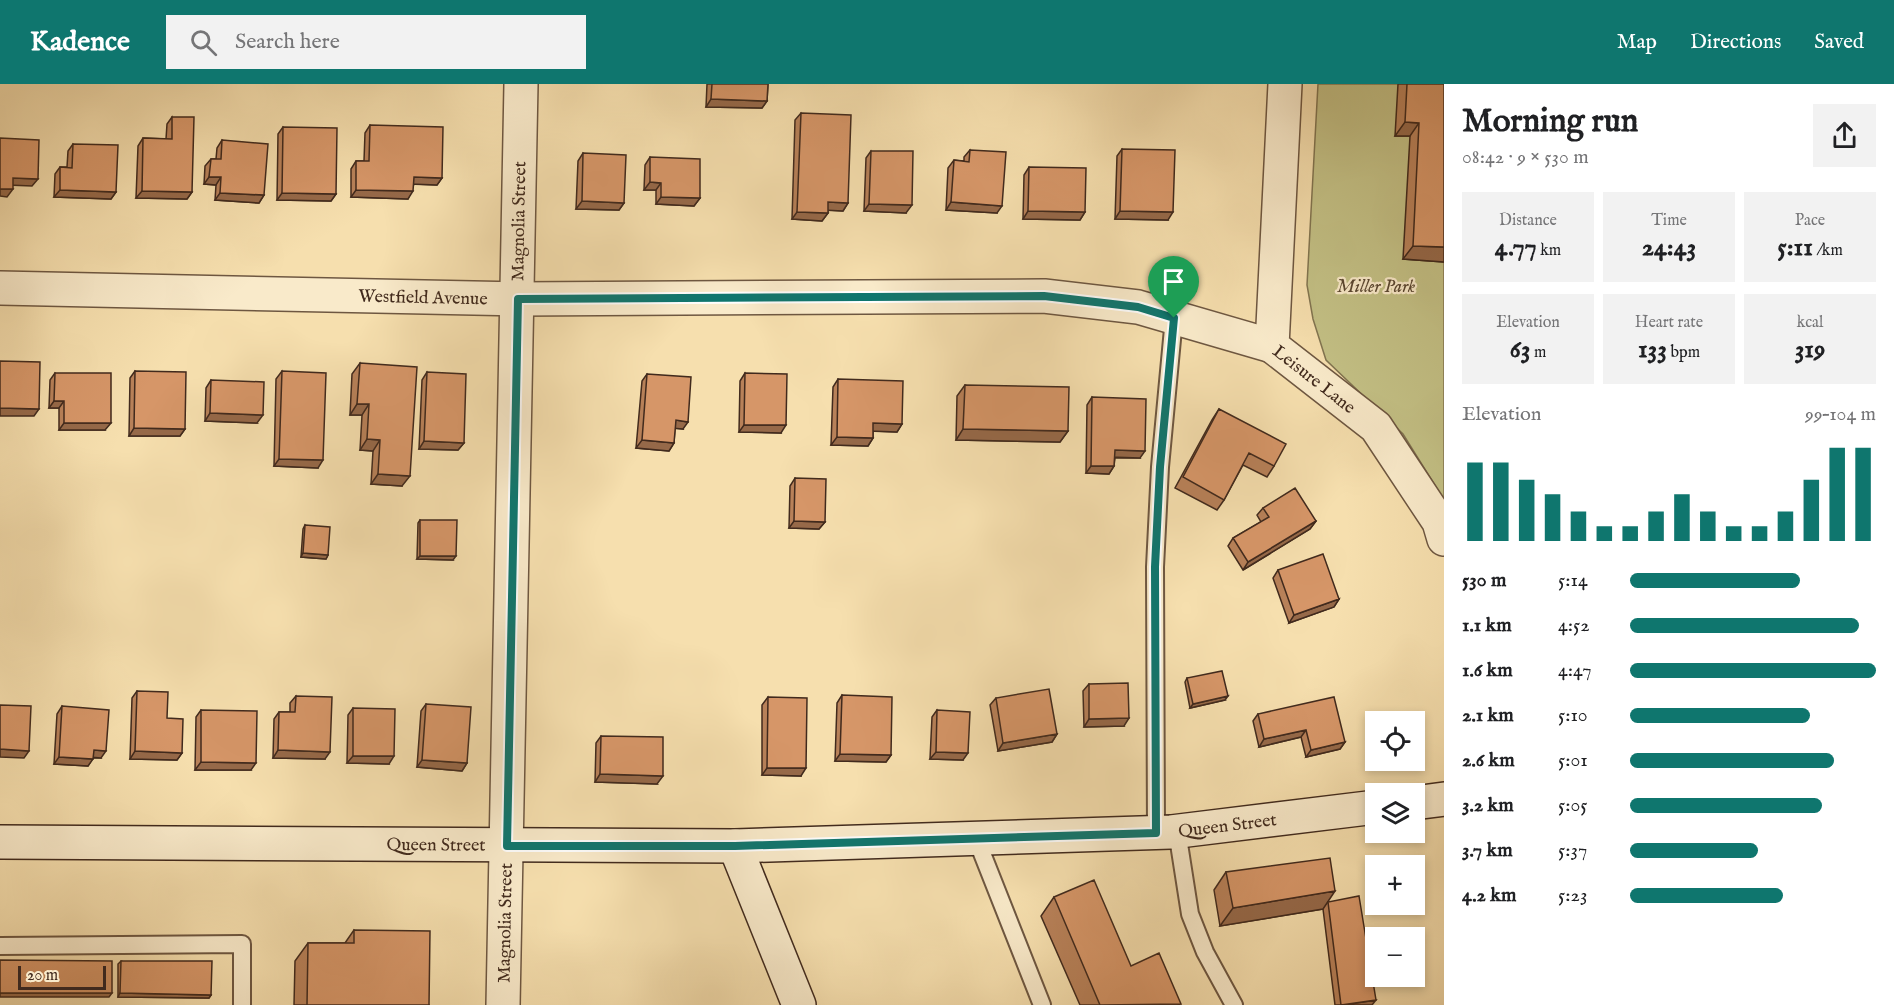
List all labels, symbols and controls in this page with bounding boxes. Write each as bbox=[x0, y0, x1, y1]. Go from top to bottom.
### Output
search box bbox=[166, 15, 586, 69]
text: Kadence bbox=[30, 25, 130, 60]
icon: search bbox=[187, 26, 220, 59]
text: Search here bbox=[235, 28, 340, 56]
text: Map bbox=[1617, 29, 1657, 56]
text: Directions bbox=[1690, 29, 1781, 56]
text: Saved bbox=[1814, 29, 1864, 56]
text: Morning run bbox=[1462, 101, 1638, 143]
button: share bbox=[1813, 104, 1876, 167]
text: 08:42 · 9 × 530 m bbox=[1462, 145, 1589, 170]
street label: Magnolia Street bbox=[507, 161, 532, 281]
text: Distance bbox=[1499, 211, 1557, 231]
text: Time bbox=[1651, 211, 1687, 231]
text: Pace bbox=[1795, 211, 1825, 231]
text: 4.77 bbox=[1495, 231, 1537, 264]
text: 24:43 bbox=[1642, 231, 1696, 264]
text: 5:11 bbox=[1777, 231, 1813, 264]
text: km bbox=[1537, 241, 1561, 261]
text: /km bbox=[1813, 241, 1843, 261]
pin bbox=[1148, 256, 1199, 318]
icon: arrive bbox=[1157, 265, 1190, 298]
park label: Miller Park bbox=[1337, 276, 1415, 299]
street label: Westfield Avenue bbox=[358, 286, 488, 311]
text: Elevation bbox=[1496, 313, 1560, 333]
text: Heart rate bbox=[1635, 313, 1703, 333]
text: kcal bbox=[1797, 313, 1823, 333]
text: 63 bbox=[1510, 333, 1530, 366]
text: 133 bbox=[1638, 333, 1667, 366]
text: 319 bbox=[1795, 333, 1825, 366]
street label: Leisure Lane bbox=[1267, 341, 1360, 420]
text: m bbox=[1530, 343, 1546, 363]
text: bpm bbox=[1667, 343, 1700, 363]
text: Elevation bbox=[1462, 402, 1541, 427]
text: 99–104 m bbox=[1805, 402, 1876, 427]
text: 530 m bbox=[1462, 568, 1506, 593]
text: 5:14 bbox=[1558, 568, 1588, 593]
text: 1.1 km bbox=[1462, 613, 1512, 638]
text: 4:52 bbox=[1558, 613, 1590, 638]
text: 1.6 km bbox=[1462, 658, 1513, 683]
text: 4:47 bbox=[1558, 658, 1592, 683]
text: 2.1 km bbox=[1462, 703, 1514, 728]
text: 5:10 bbox=[1558, 703, 1588, 728]
map controls bbox=[1365, 711, 1425, 987]
button: locate bbox=[1365, 711, 1425, 771]
text: 2.6 km bbox=[1462, 748, 1515, 773]
text: 5:01 bbox=[1558, 748, 1588, 773]
button: layers bbox=[1365, 783, 1425, 843]
text: 3.2 km bbox=[1462, 793, 1514, 818]
text: 5:05 bbox=[1558, 793, 1588, 818]
street label: Queen Street bbox=[1177, 809, 1278, 844]
street label: Queen Street bbox=[386, 834, 486, 858]
text: 3.7 km bbox=[1462, 838, 1513, 863]
text: 5:37 bbox=[1558, 838, 1587, 863]
button: + bbox=[1365, 855, 1425, 915]
street label: Magnolia Street bbox=[493, 863, 519, 983]
text: 4.2 km bbox=[1462, 883, 1516, 908]
text: 5:23 bbox=[1558, 883, 1587, 908]
button: − bbox=[1365, 927, 1425, 987]
scale bar bbox=[18, 963, 106, 990]
text: 20 m bbox=[27, 966, 58, 986]

